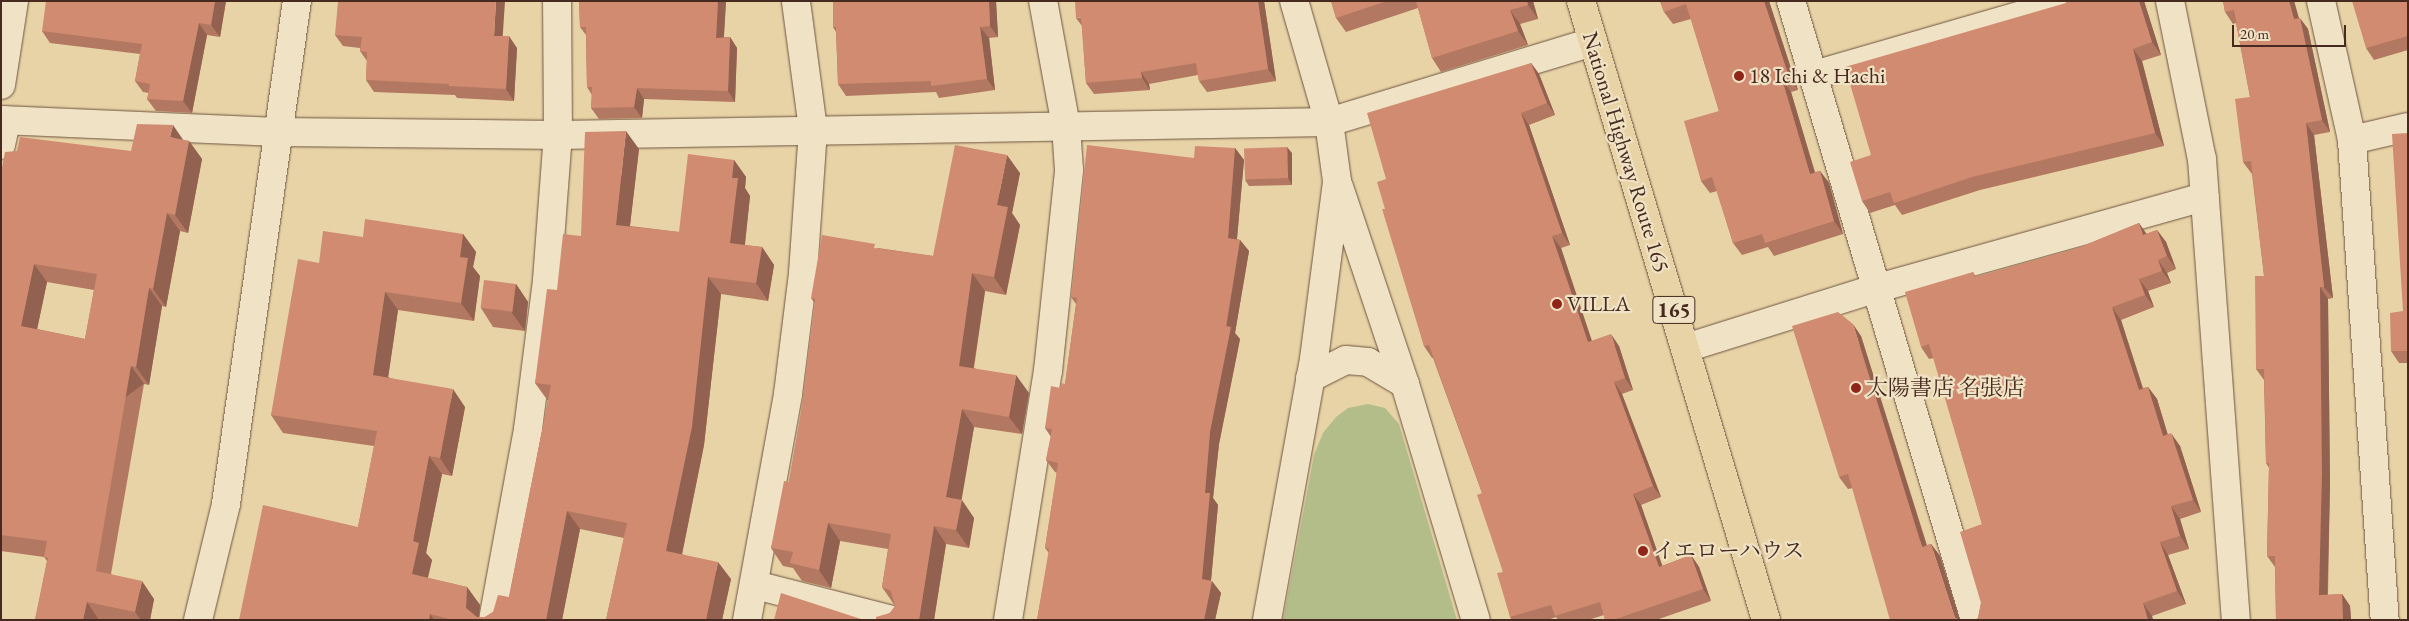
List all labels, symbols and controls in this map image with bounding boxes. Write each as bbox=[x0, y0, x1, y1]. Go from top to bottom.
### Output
scale bar bbox=[2234, 15, 2348, 47]
text: 20 m bbox=[2240, 24, 2269, 43]
street label: National Highway Route 165 bbox=[1577, 29, 1675, 275]
place label: 18 Ichi & Hachi bbox=[1749, 63, 1885, 89]
marker: 18 Ichi & Hachi bbox=[1733, 70, 1745, 82]
place label: VILLA bbox=[1567, 291, 1630, 317]
road number: 165 bbox=[1652, 292, 1696, 328]
marker: VILLA bbox=[1551, 298, 1563, 310]
place label: 太陽書店 名張店 bbox=[1866, 375, 2024, 401]
marker: 太陽書店 名張店 bbox=[1850, 382, 1862, 394]
place label: イエローハウス bbox=[1653, 538, 1807, 564]
marker: イエローハウス bbox=[1637, 545, 1649, 557]

